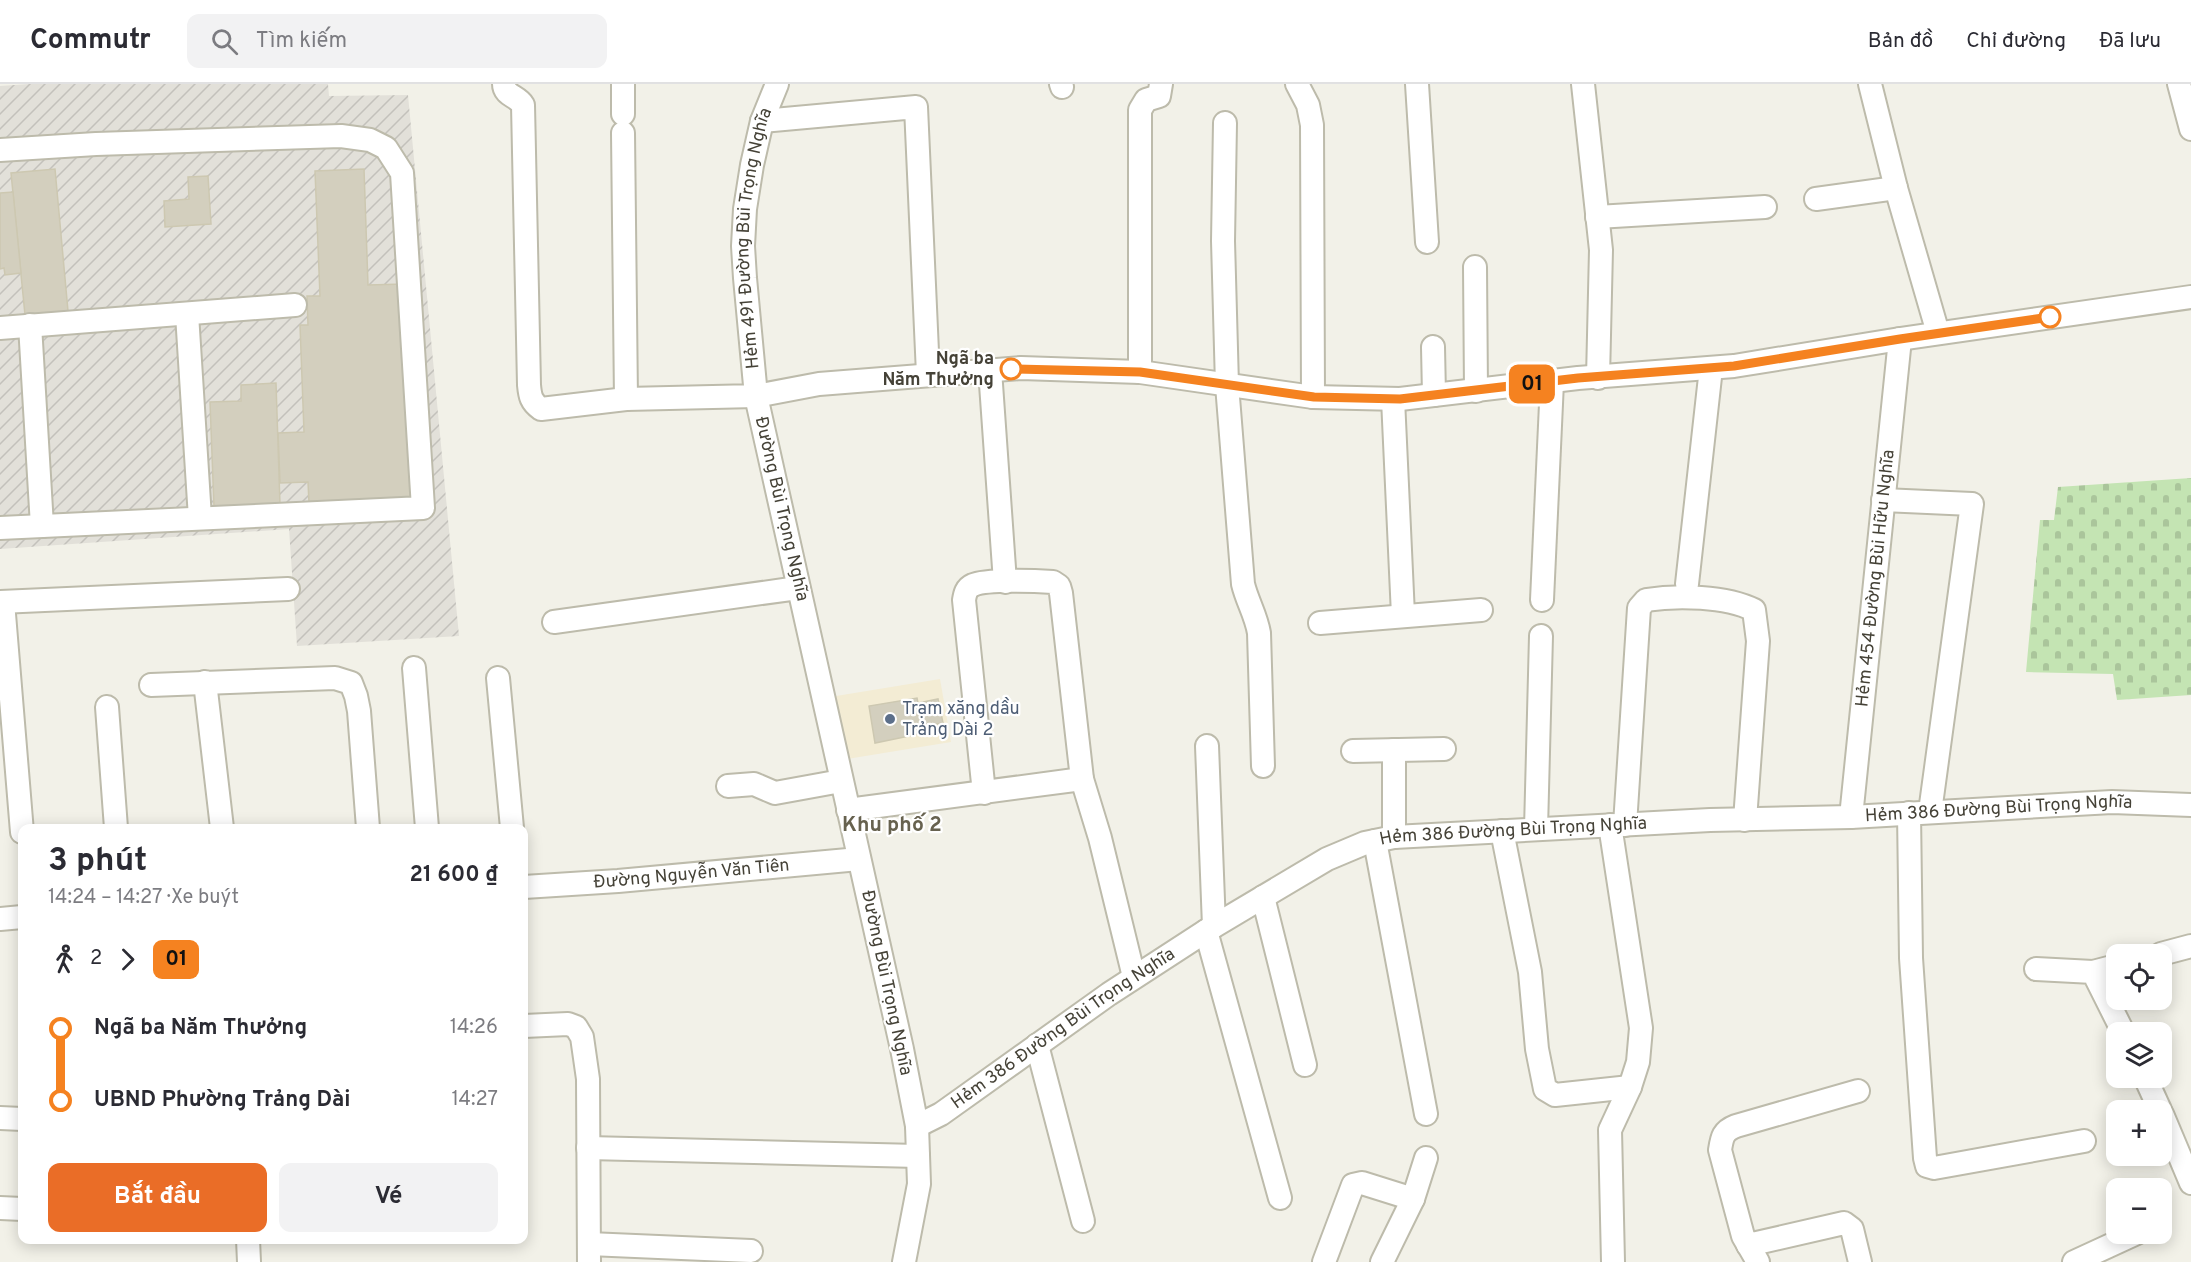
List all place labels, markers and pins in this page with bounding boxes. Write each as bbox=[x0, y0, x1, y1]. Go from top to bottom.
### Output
unlabelled marker bbox=[2039, 306, 2061, 328]
place label: Ngã ba Năm Thưởng bbox=[882, 348, 994, 392]
marker: Ngã ba Năm Thưởng bbox=[1000, 358, 1022, 380]
place label: Trạm xăng dầu Trảng Dài 2 bbox=[902, 697, 1020, 742]
marker: Trạm xăng dầu Trảng Dài 2 bbox=[883, 712, 897, 726]

